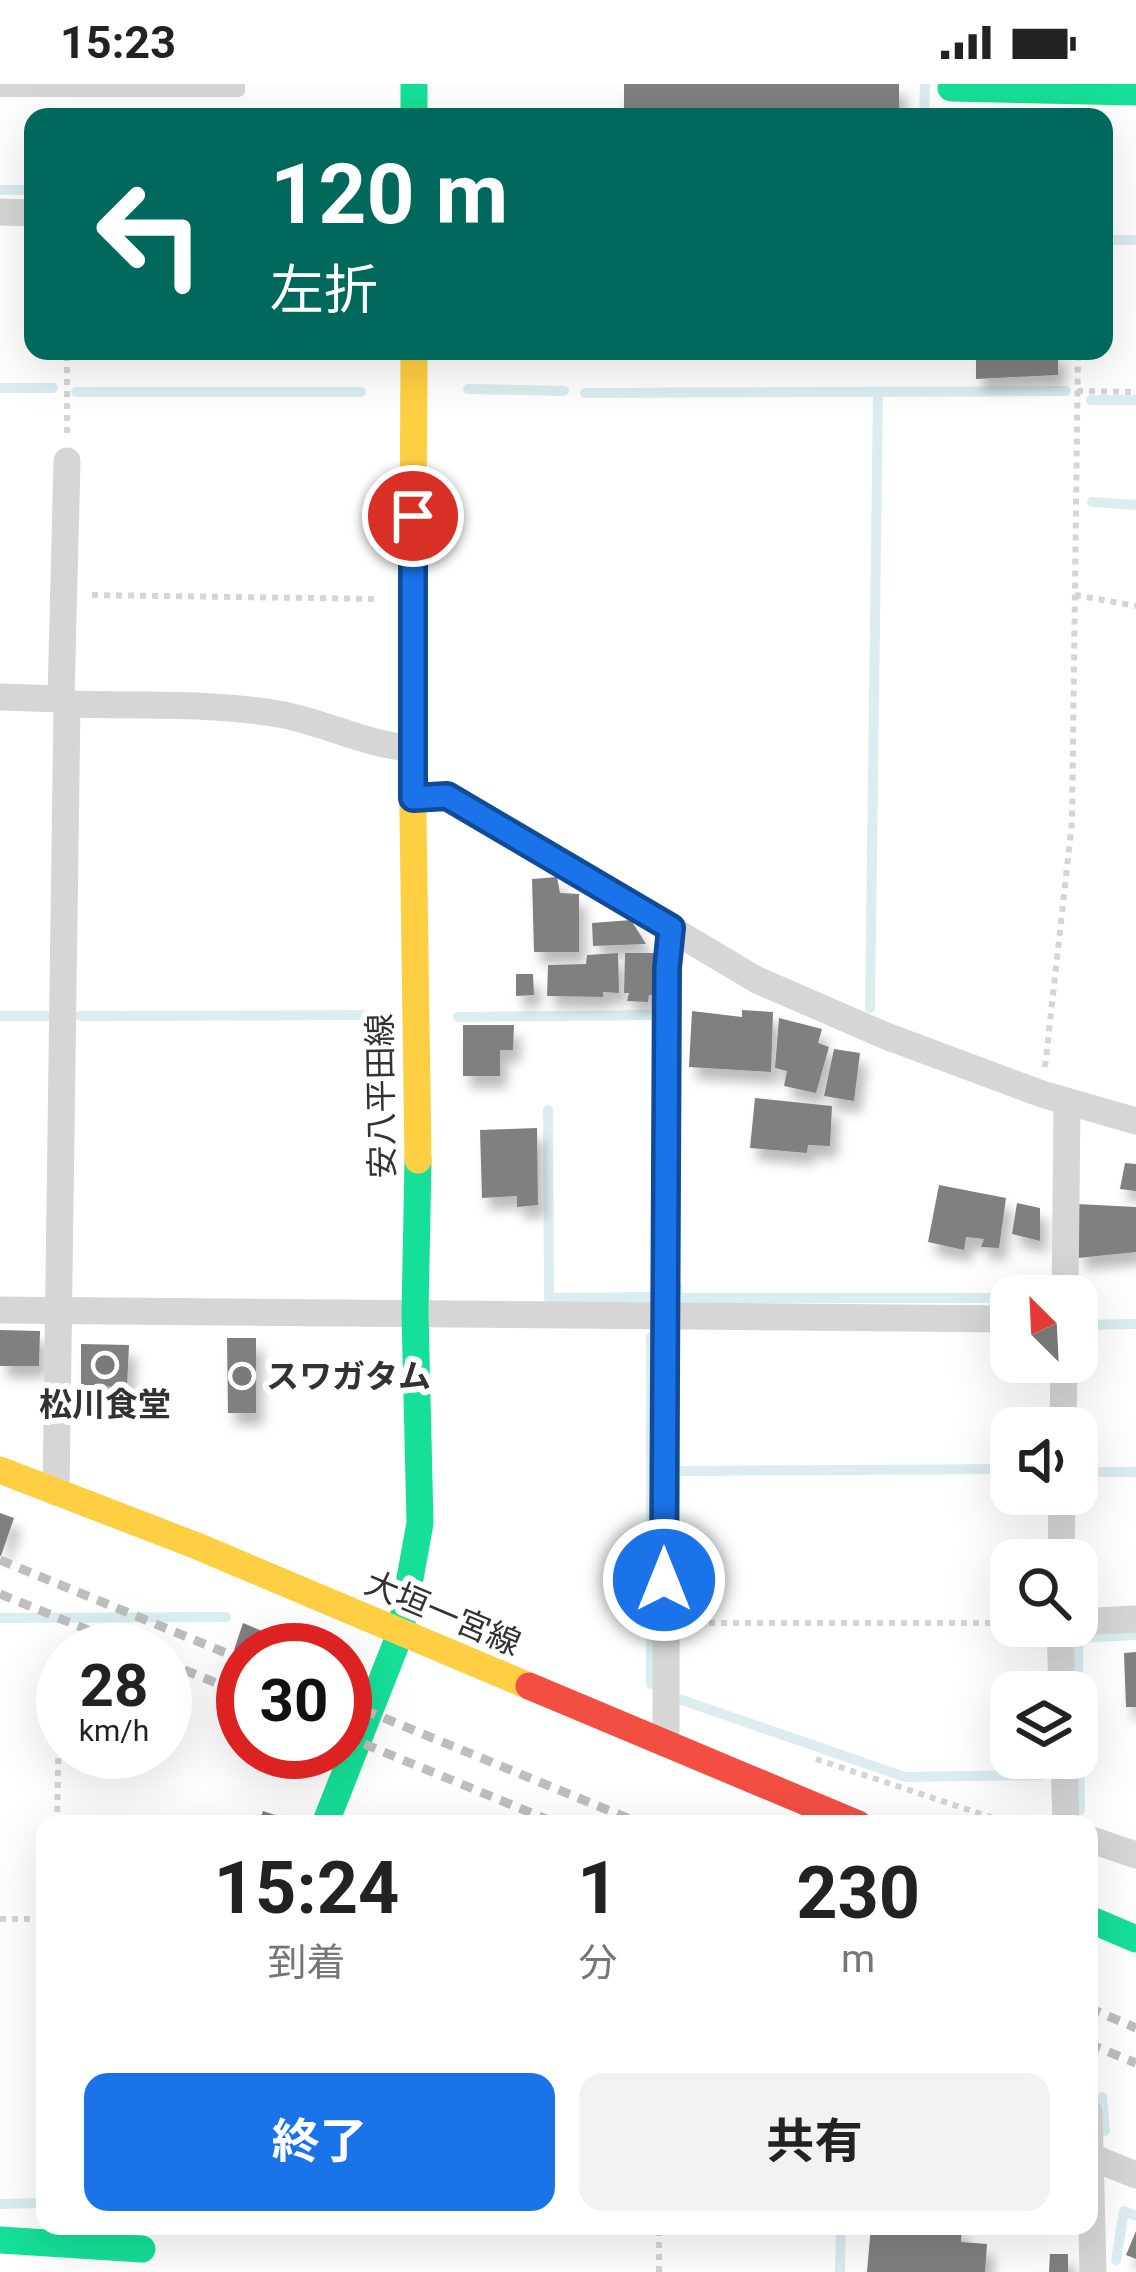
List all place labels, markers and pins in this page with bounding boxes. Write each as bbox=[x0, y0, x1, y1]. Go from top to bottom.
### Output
pin bbox=[362, 465, 464, 567]
marker: 松川食堂 bbox=[92, 1352, 118, 1378]
place label: スワガタム bbox=[266, 1357, 431, 1396]
marker: スワガタム bbox=[229, 1363, 255, 1389]
place label: 松川食堂 bbox=[39, 1385, 171, 1424]

